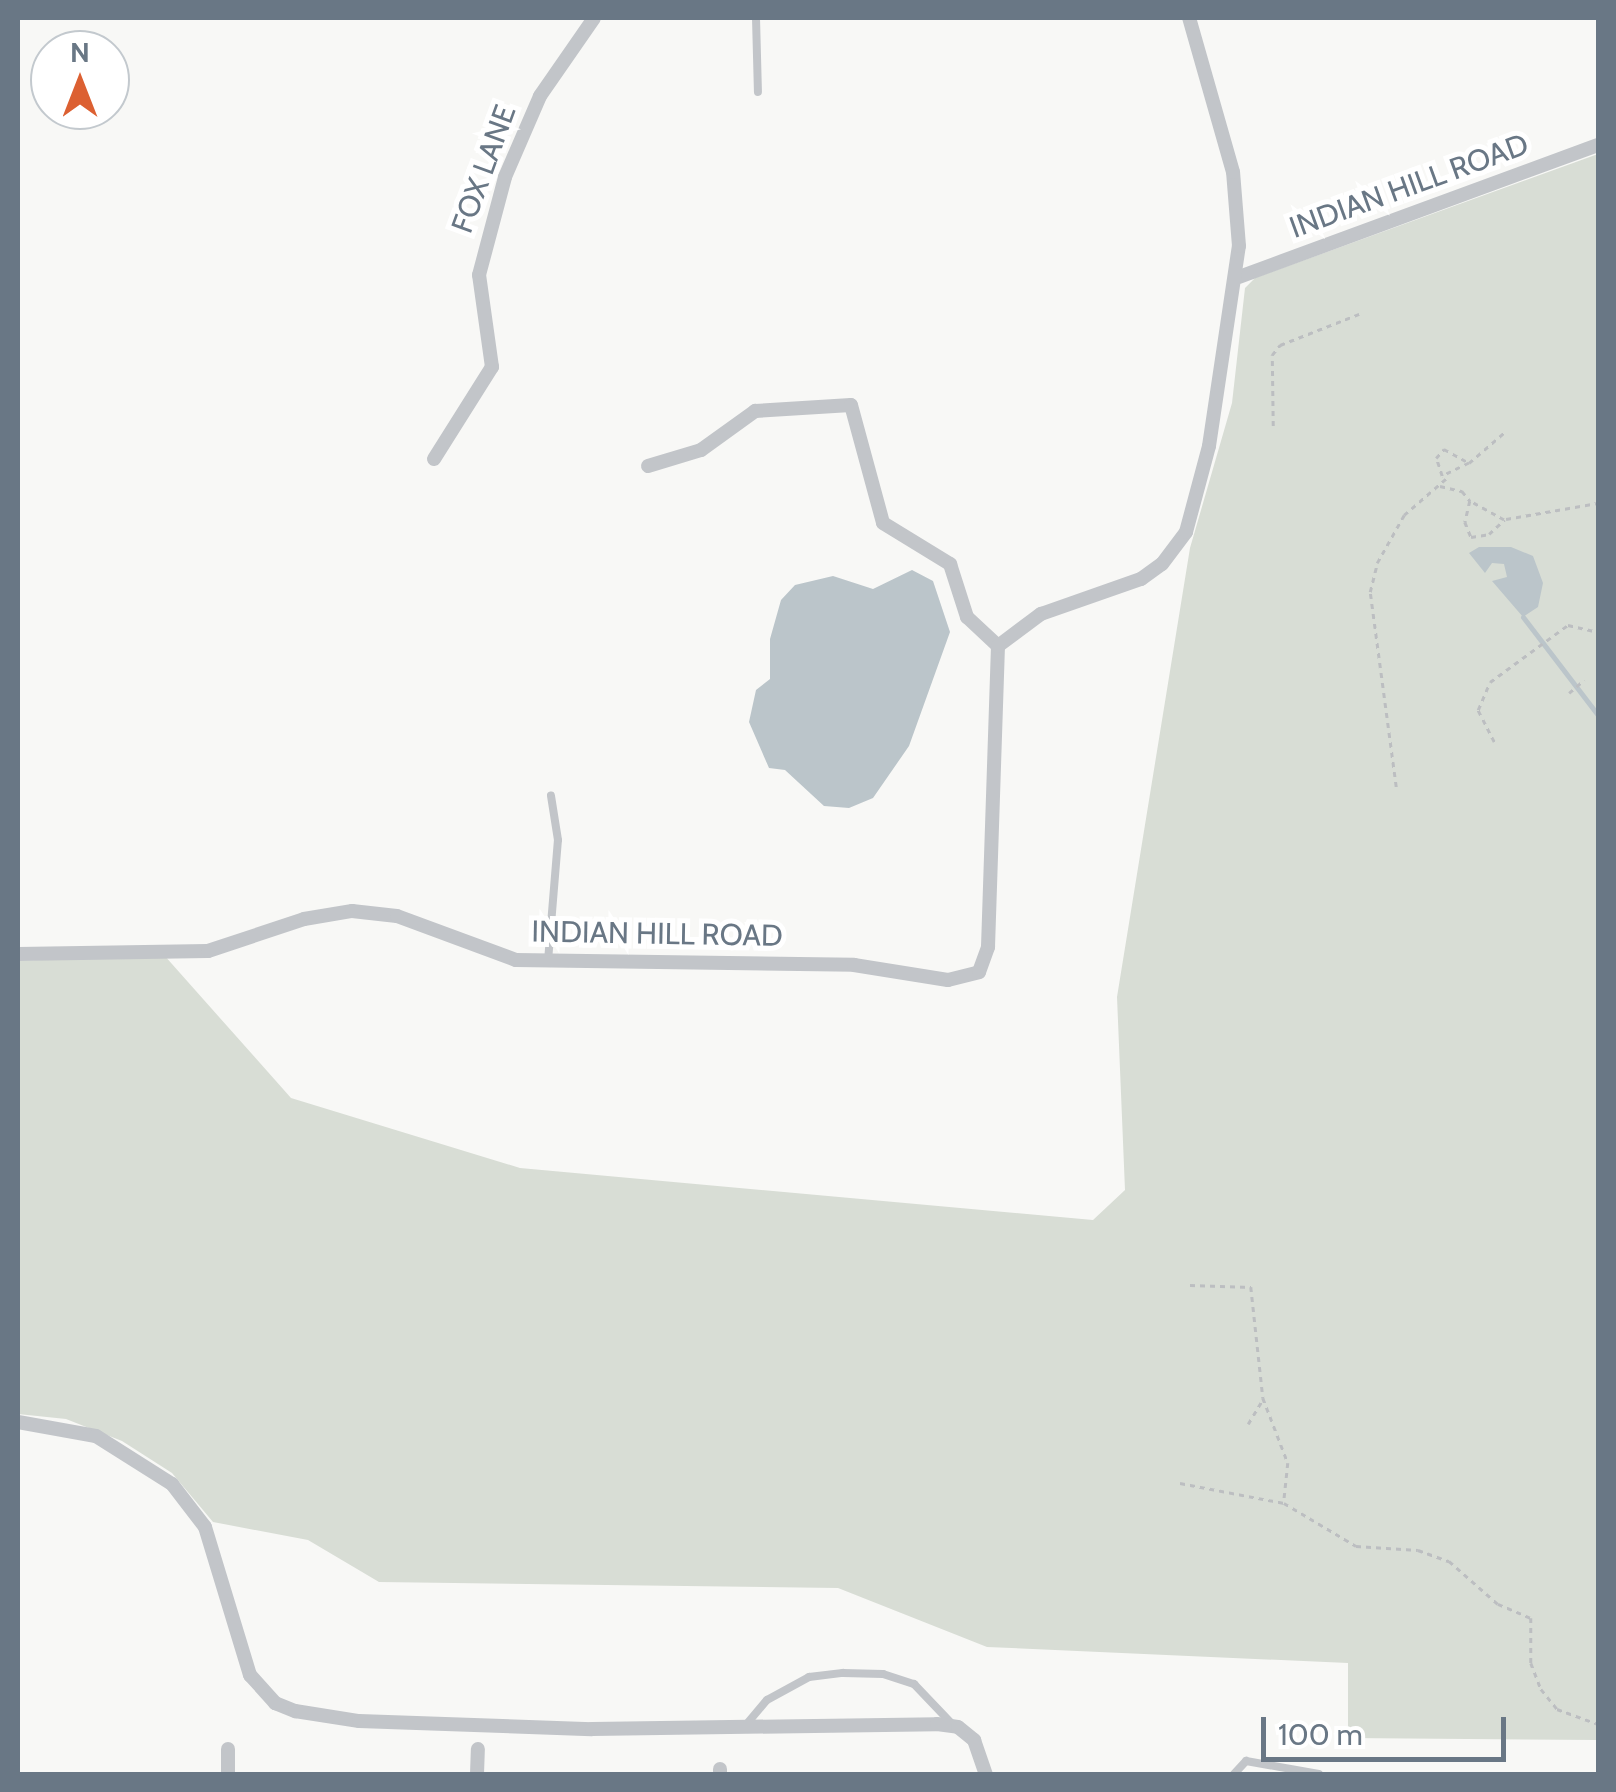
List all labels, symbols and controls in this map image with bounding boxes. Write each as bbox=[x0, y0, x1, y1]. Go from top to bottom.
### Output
north arrow bbox=[30, 30, 130, 130]
text: N bbox=[70, 35, 90, 69]
street label: FOX LANE bbox=[444, 100, 524, 238]
street label: INDIAN HILL ROAD bbox=[1285, 126, 1533, 246]
street label: INDIAN HILL ROAD bbox=[531, 914, 783, 954]
scale bar bbox=[1266, 1697, 1511, 1759]
text: 100 m bbox=[1278, 1716, 1363, 1753]

